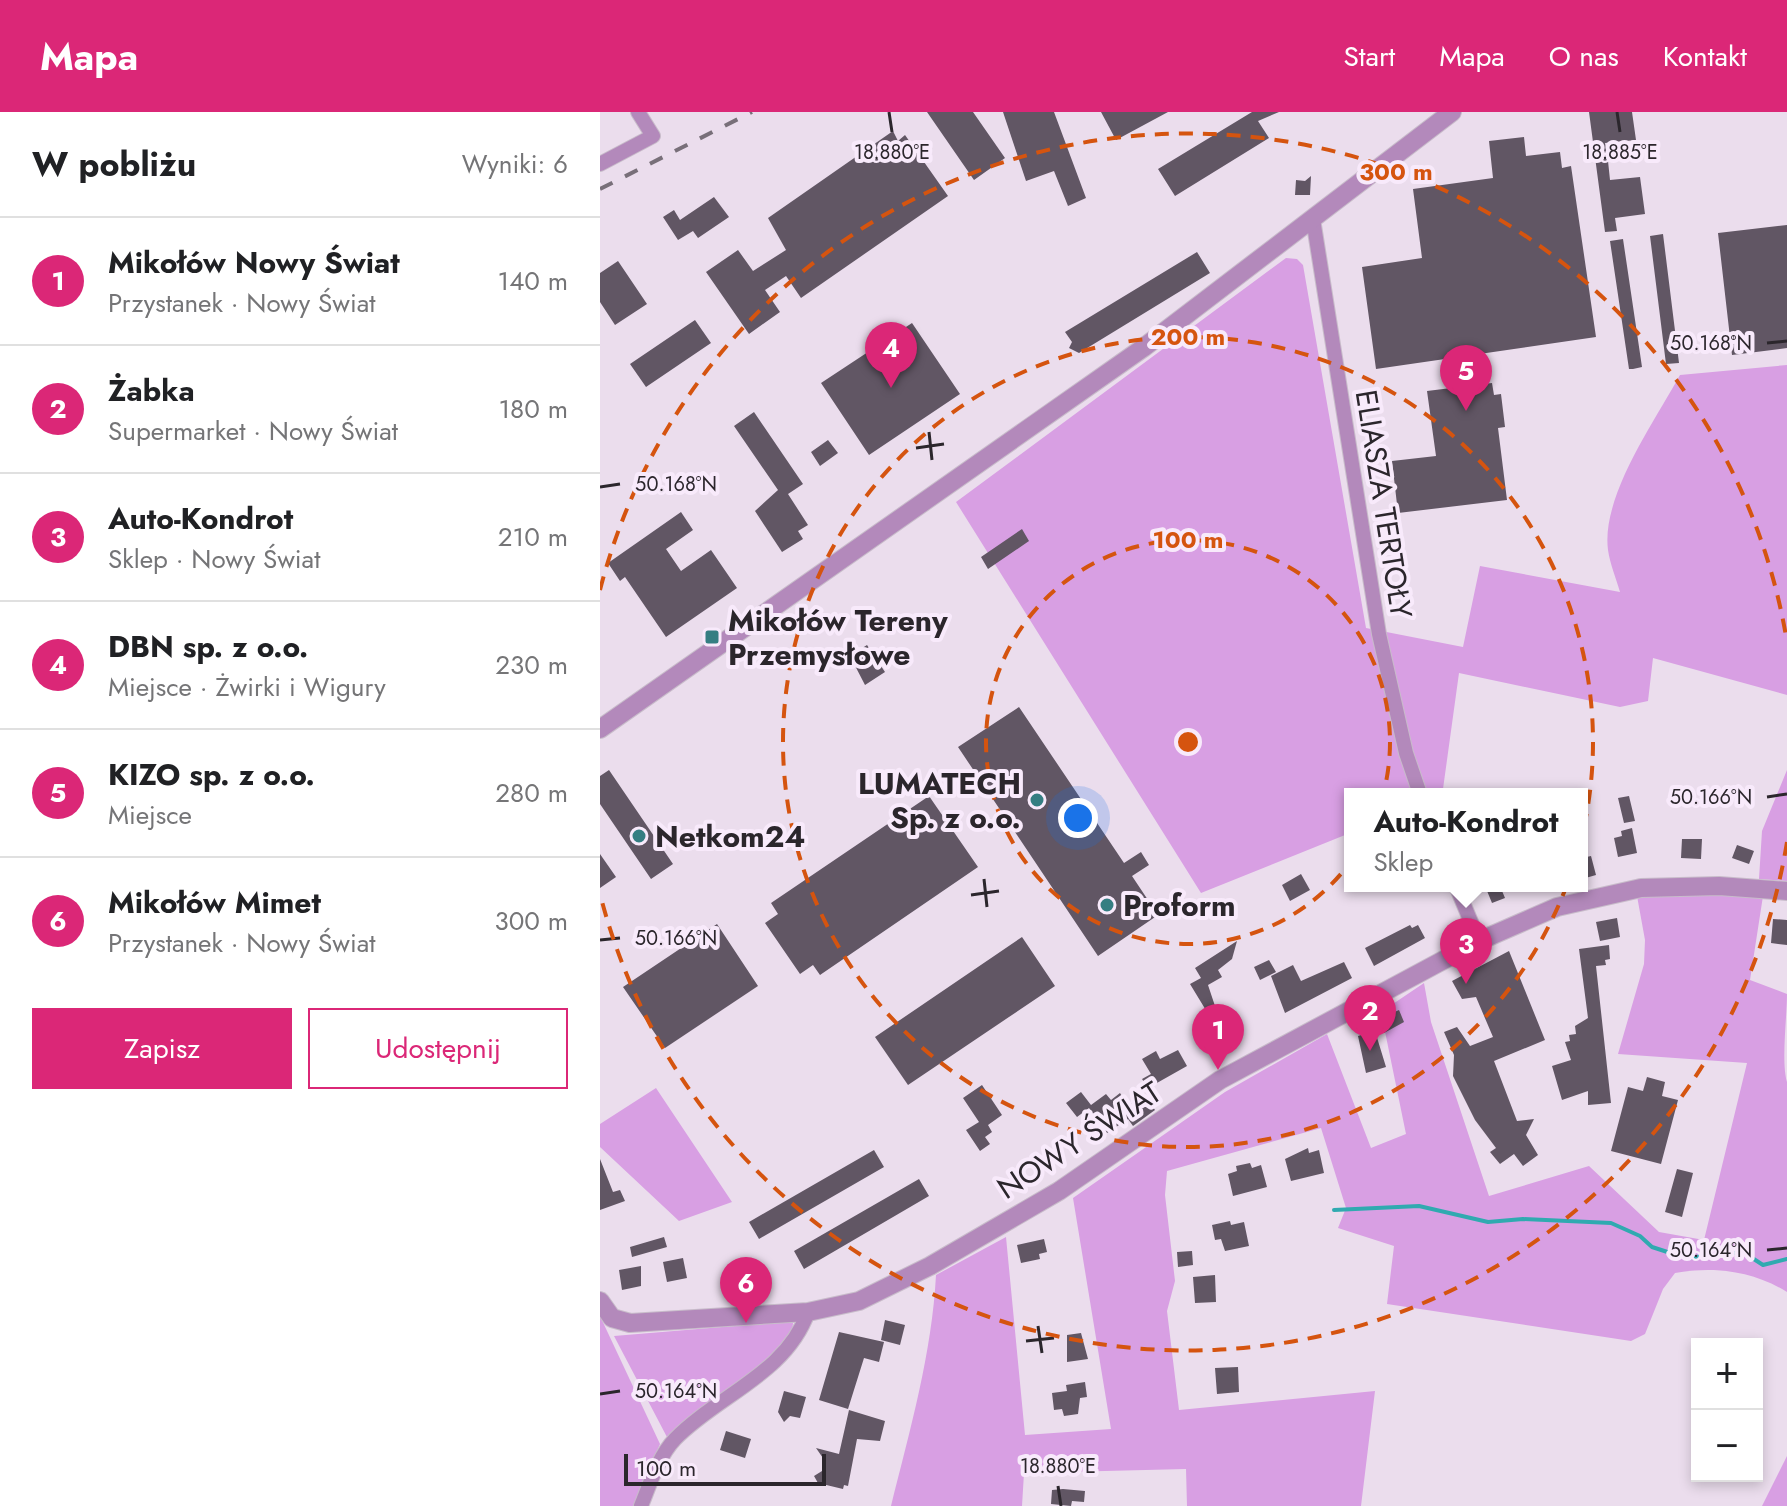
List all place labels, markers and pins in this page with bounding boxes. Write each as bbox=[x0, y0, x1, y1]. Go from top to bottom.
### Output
pin: 4 bbox=[865, 322, 917, 388]
pin: 5 bbox=[1440, 345, 1492, 411]
place label: Mikołów Tereny Przemysłowe bbox=[728, 599, 948, 676]
marker: Mikołów Tereny Przemysłowe bbox=[703, 628, 721, 646]
centre of rings bbox=[1174, 728, 1202, 756]
place label: LUMATECH Sp. z o.o. bbox=[858, 762, 1021, 839]
marker: LUMATECH Sp. z o.o. bbox=[1028, 791, 1046, 809]
place label: Netkom24 bbox=[655, 815, 805, 858]
marker: Netkom24 bbox=[630, 827, 648, 845]
place label: Proform bbox=[1123, 884, 1236, 927]
marker: Proform bbox=[1098, 896, 1116, 914]
pin: 3 bbox=[1440, 918, 1492, 984]
pin: 2 bbox=[1344, 985, 1396, 1051]
pin: 1 bbox=[1192, 1004, 1244, 1070]
pin: 6 bbox=[720, 1257, 772, 1323]

